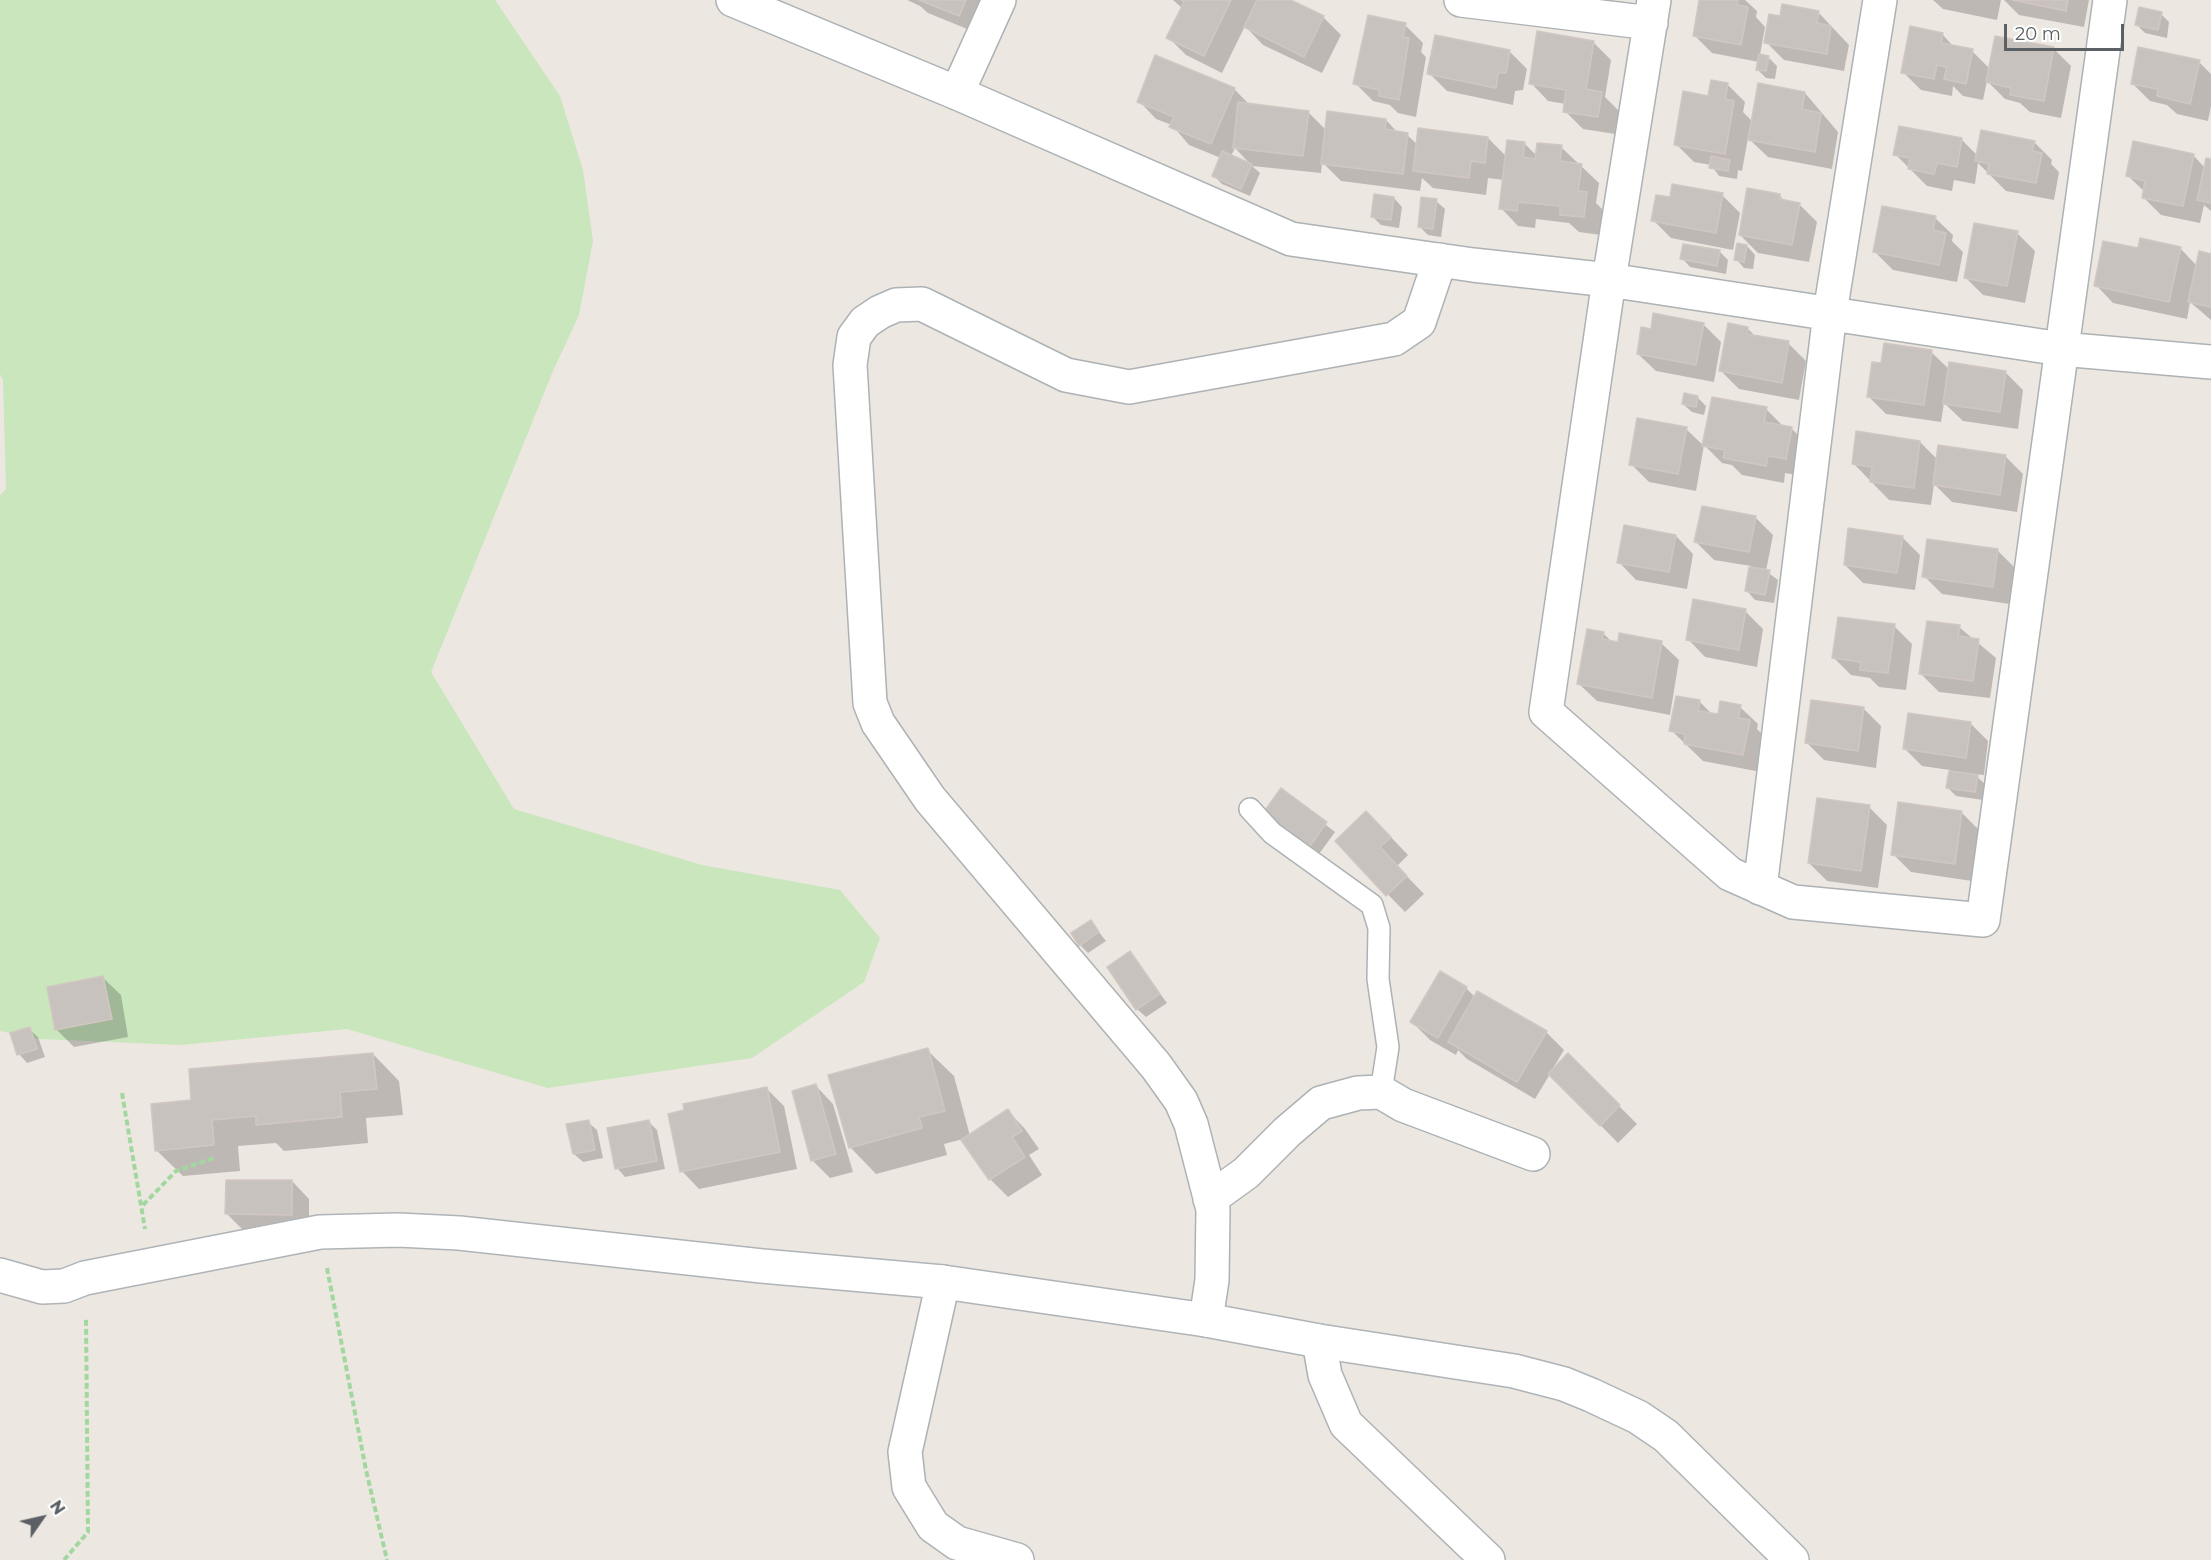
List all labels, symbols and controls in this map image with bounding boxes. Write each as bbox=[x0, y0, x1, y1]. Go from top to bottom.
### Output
scale bar bbox=[2007, 12, 2127, 50]
text: 20 m bbox=[2015, 23, 2061, 45]
north arrow bbox=[12, 1488, 72, 1548]
text: N bbox=[46, 1497, 69, 1518]

